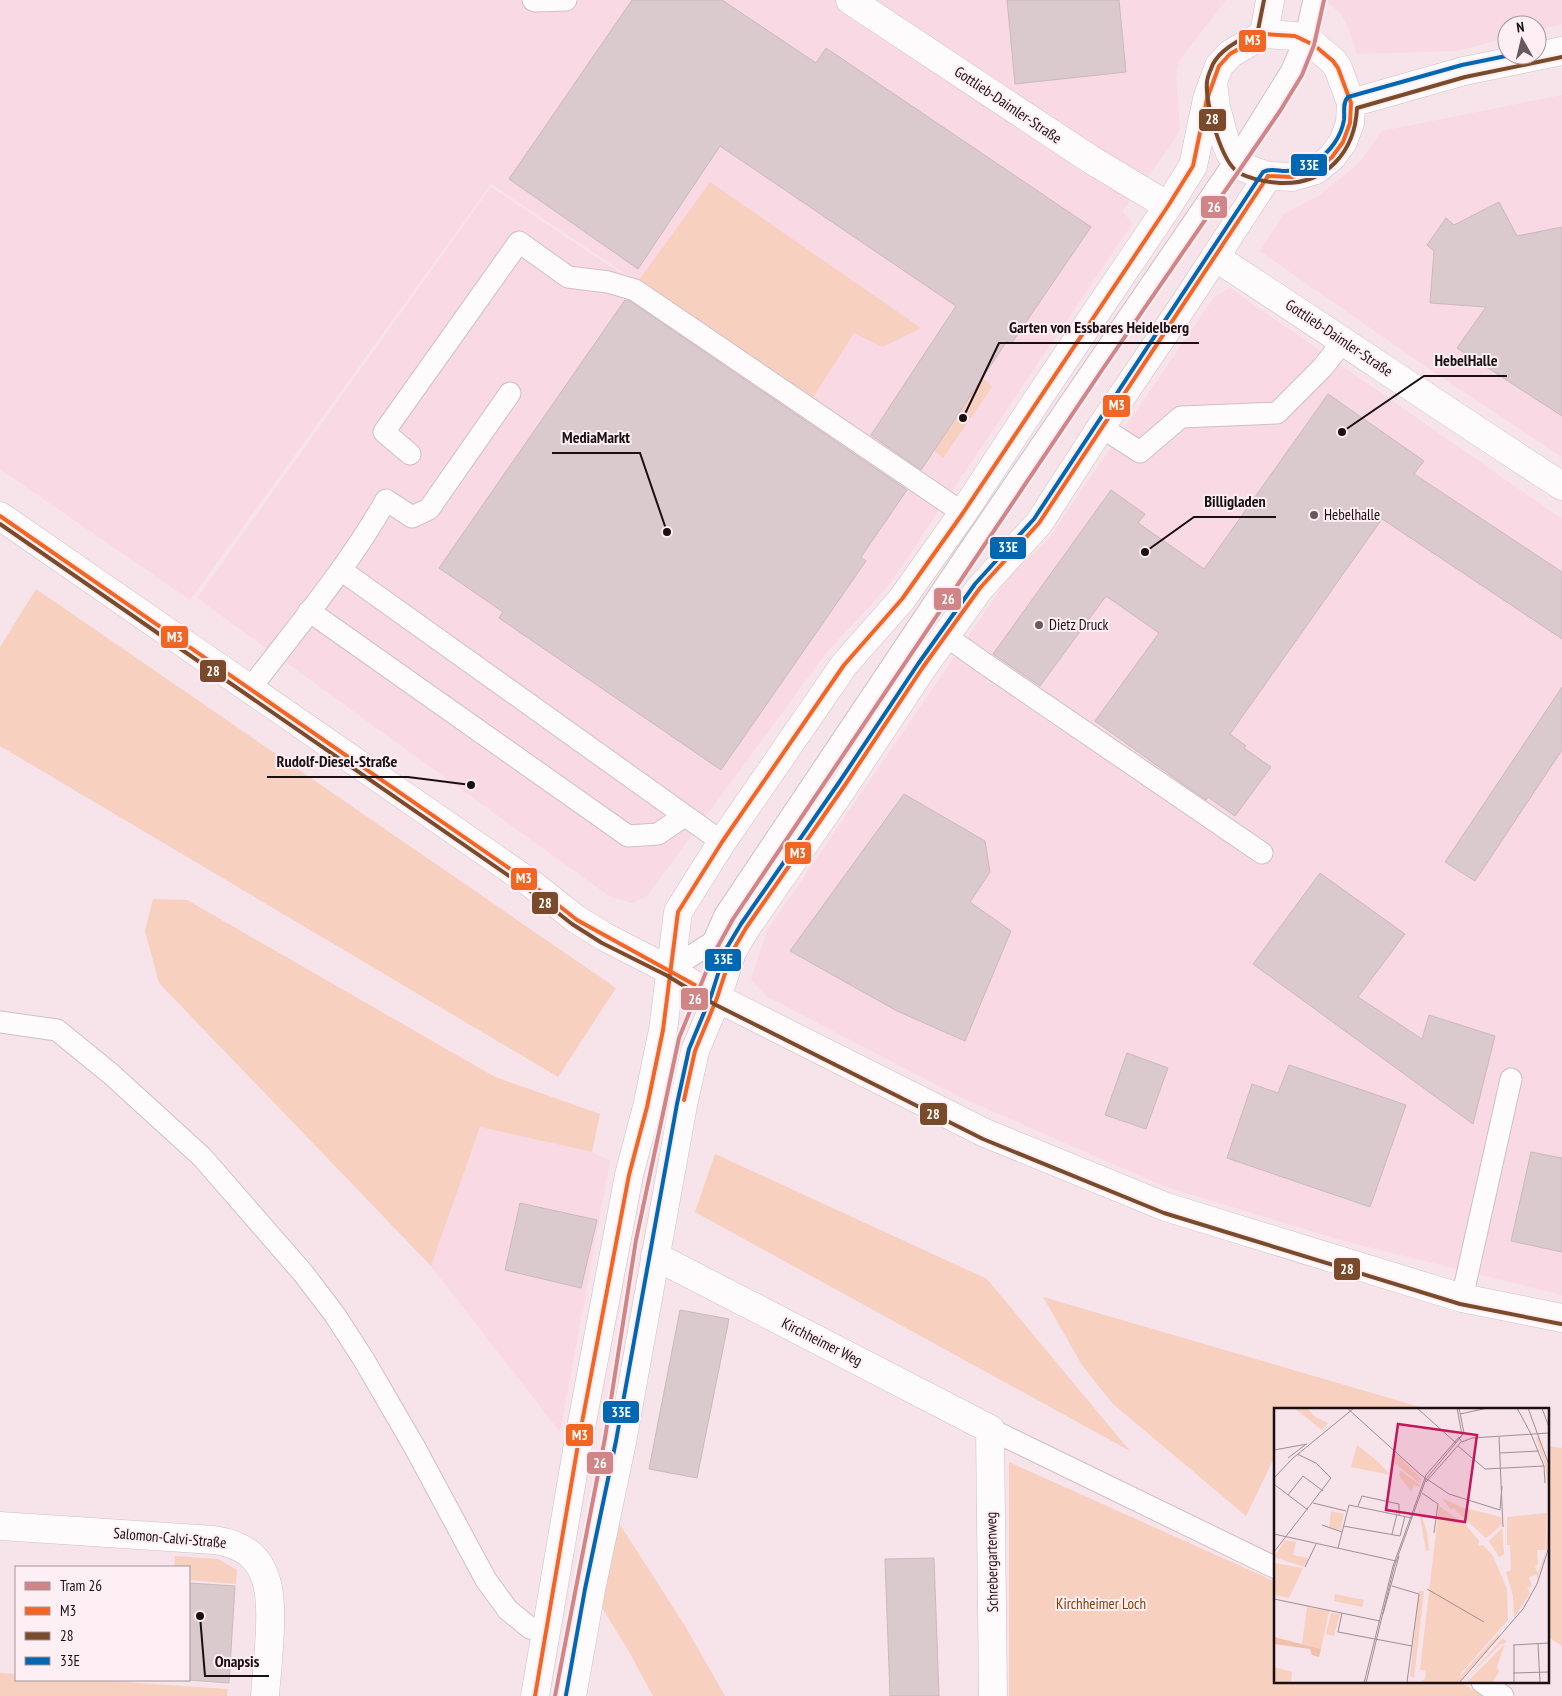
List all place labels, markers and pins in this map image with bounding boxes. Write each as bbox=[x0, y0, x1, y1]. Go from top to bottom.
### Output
callout: Garten von Essbares Heidelberg bbox=[999, 312, 1199, 343]
callout: HebelHalle bbox=[1424, 345, 1507, 376]
callout: MediaMarkt bbox=[552, 422, 640, 453]
callout: Billigladen bbox=[1194, 486, 1276, 517]
place label: Hebelhalle bbox=[1324, 505, 1380, 524]
marker: Hebelhalle bbox=[1308, 509, 1320, 521]
place label: Dietz Druck bbox=[1049, 615, 1109, 634]
marker: Dietz Druck bbox=[1033, 619, 1045, 631]
callout: Rudolf-Diesel-Straße bbox=[267, 746, 408, 777]
callout: Onapsis bbox=[205, 1645, 269, 1676]

